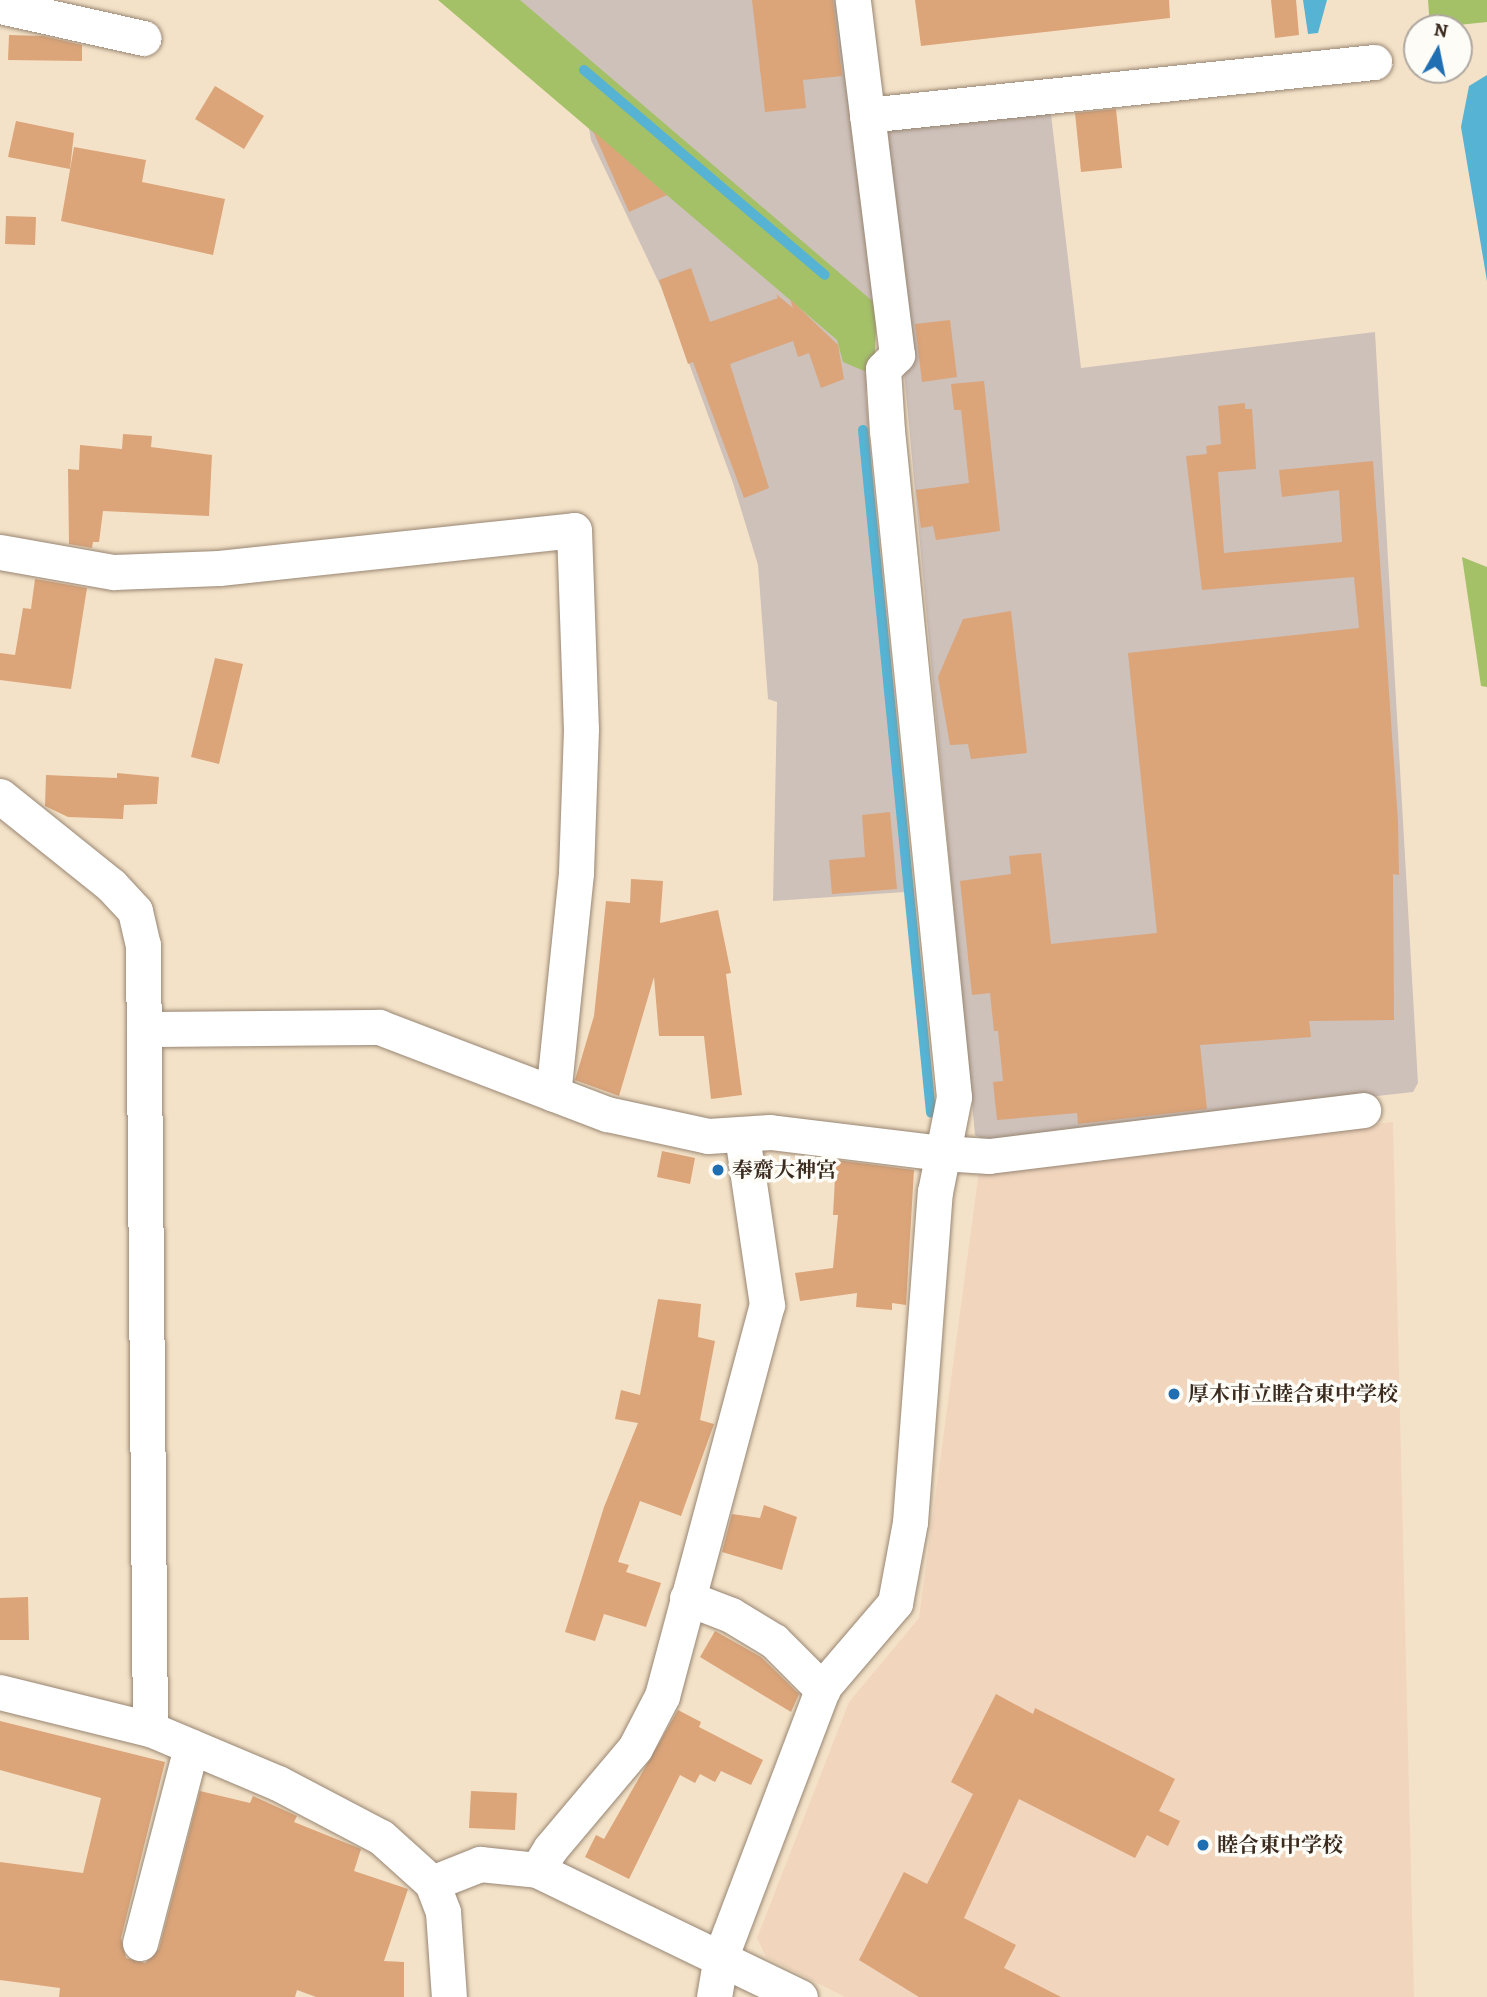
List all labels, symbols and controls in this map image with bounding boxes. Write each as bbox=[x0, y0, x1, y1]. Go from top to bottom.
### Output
north arrow bbox=[1403, 14, 1473, 84]
text: N bbox=[1432, 16, 1450, 44]
place label: 奉齋大神宮 bbox=[732, 1157, 837, 1183]
marker: 奉齋大神宮 bbox=[710, 1162, 726, 1178]
place label: 厚木市立睦合東中学校 bbox=[1188, 1381, 1398, 1407]
marker: 厚木市立睦合東中学校 bbox=[1166, 1386, 1182, 1402]
place label: 睦合東中学校 bbox=[1217, 1832, 1343, 1858]
marker: 睦合東中学校 bbox=[1195, 1837, 1211, 1853]

